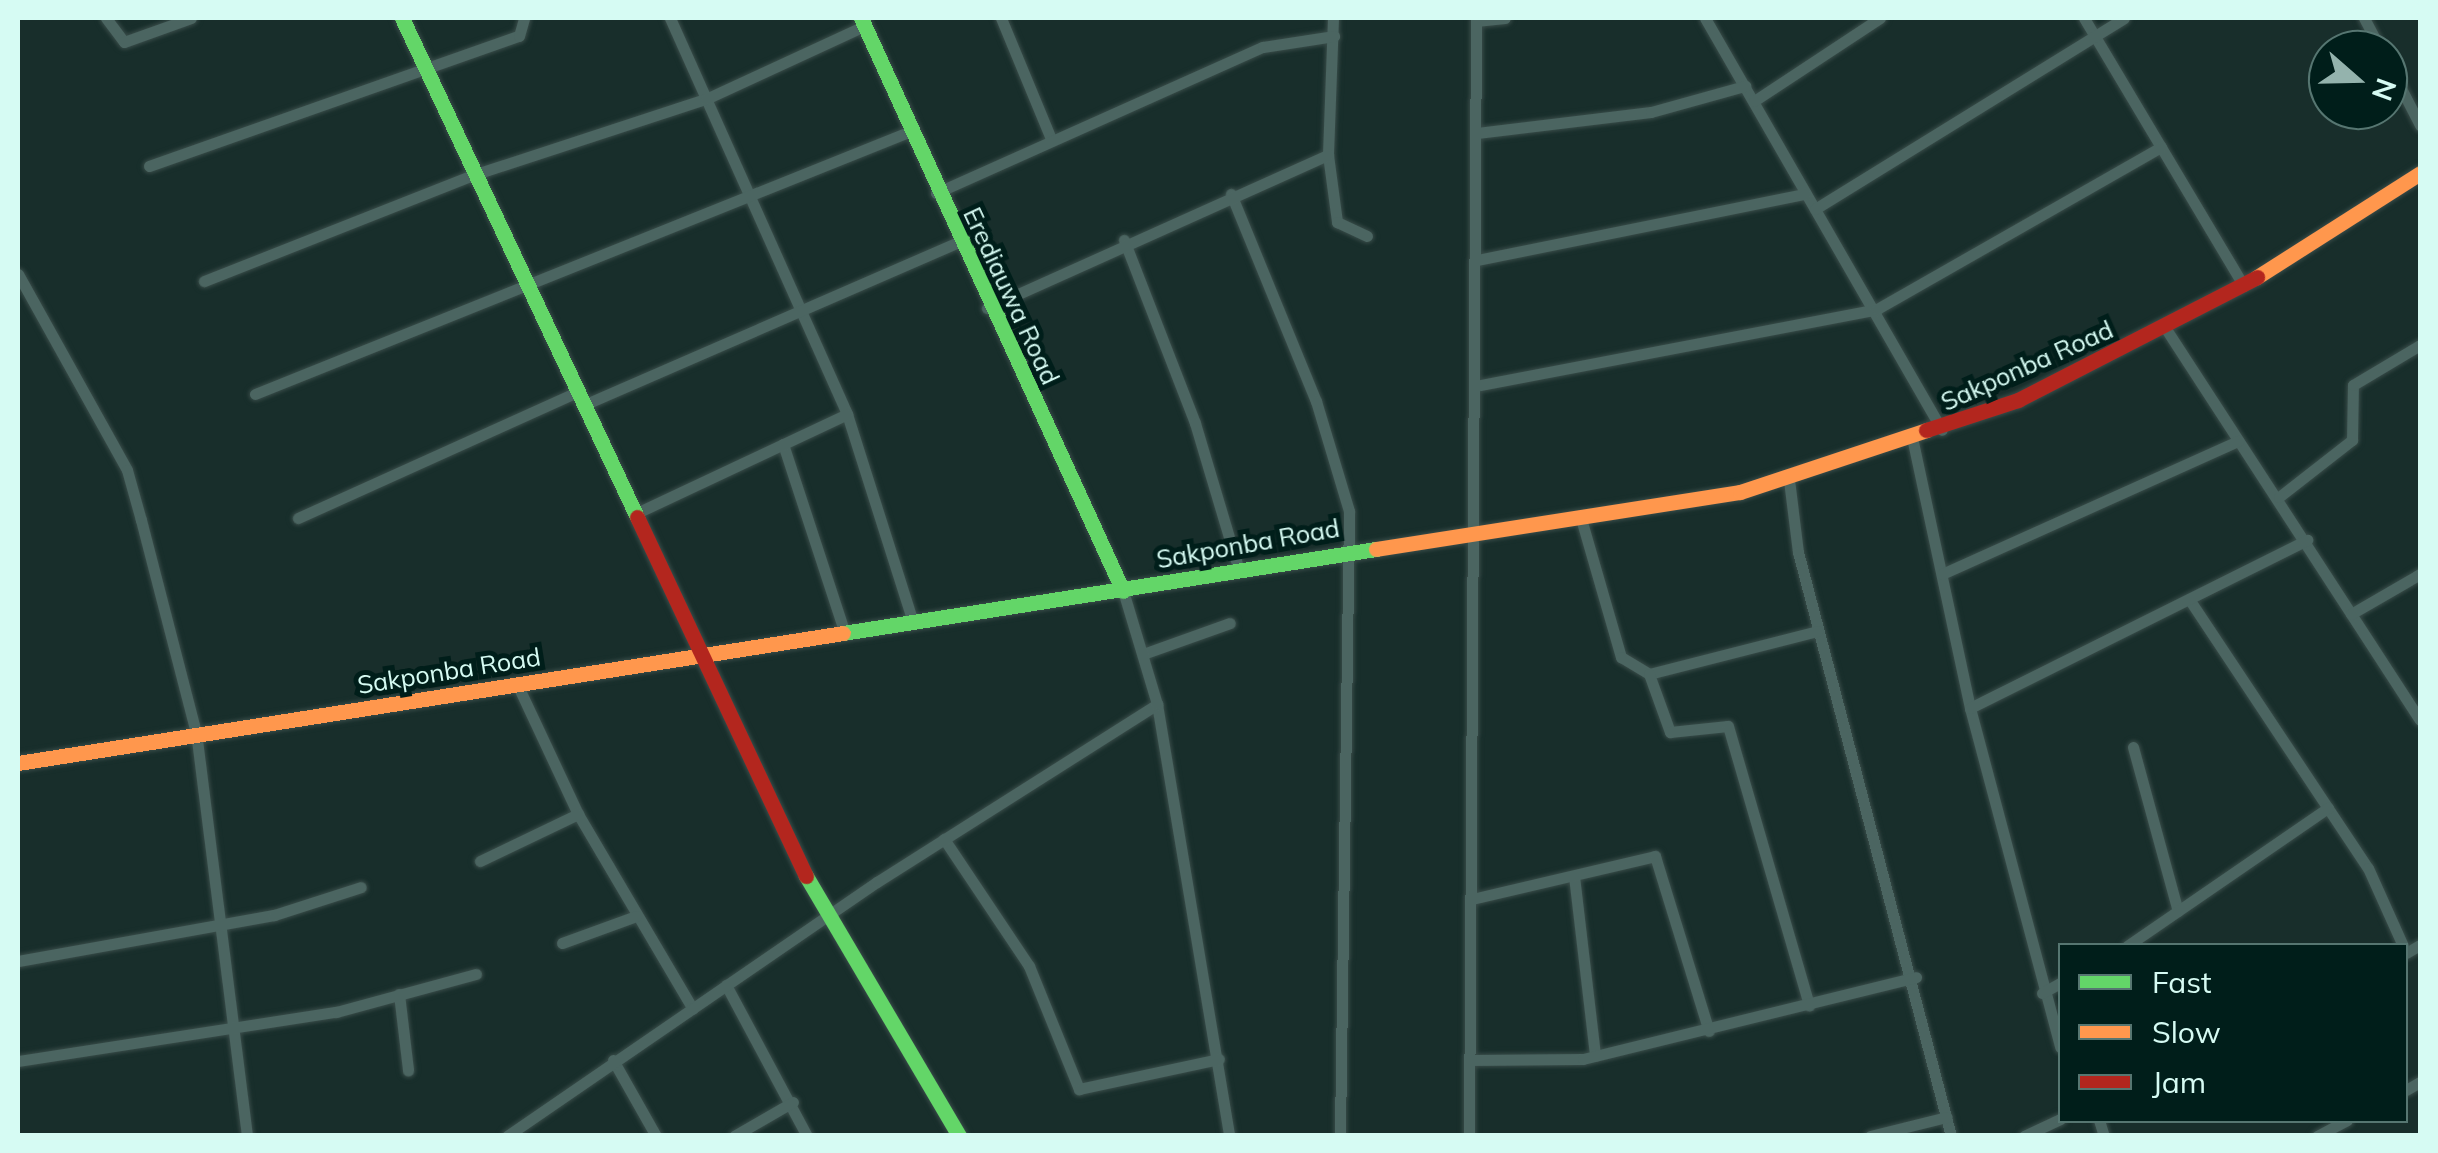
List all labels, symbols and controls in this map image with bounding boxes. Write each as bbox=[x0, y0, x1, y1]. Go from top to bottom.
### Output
north arrow bbox=[2308, 30, 2408, 130]
text: N bbox=[2365, 74, 2405, 106]
street label: Erediauwa Road bbox=[957, 203, 1065, 389]
street label: Sakponba Road bbox=[1936, 315, 2118, 417]
street label: Sakponba Road bbox=[1154, 513, 1342, 575]
street label: Sakponba Road bbox=[355, 642, 543, 700]
legend bbox=[2058, 943, 2408, 1123]
text: Fast bbox=[2152, 963, 2212, 1001]
text: Slow bbox=[2152, 1013, 2221, 1051]
text: Jam bbox=[2152, 1063, 2206, 1101]

